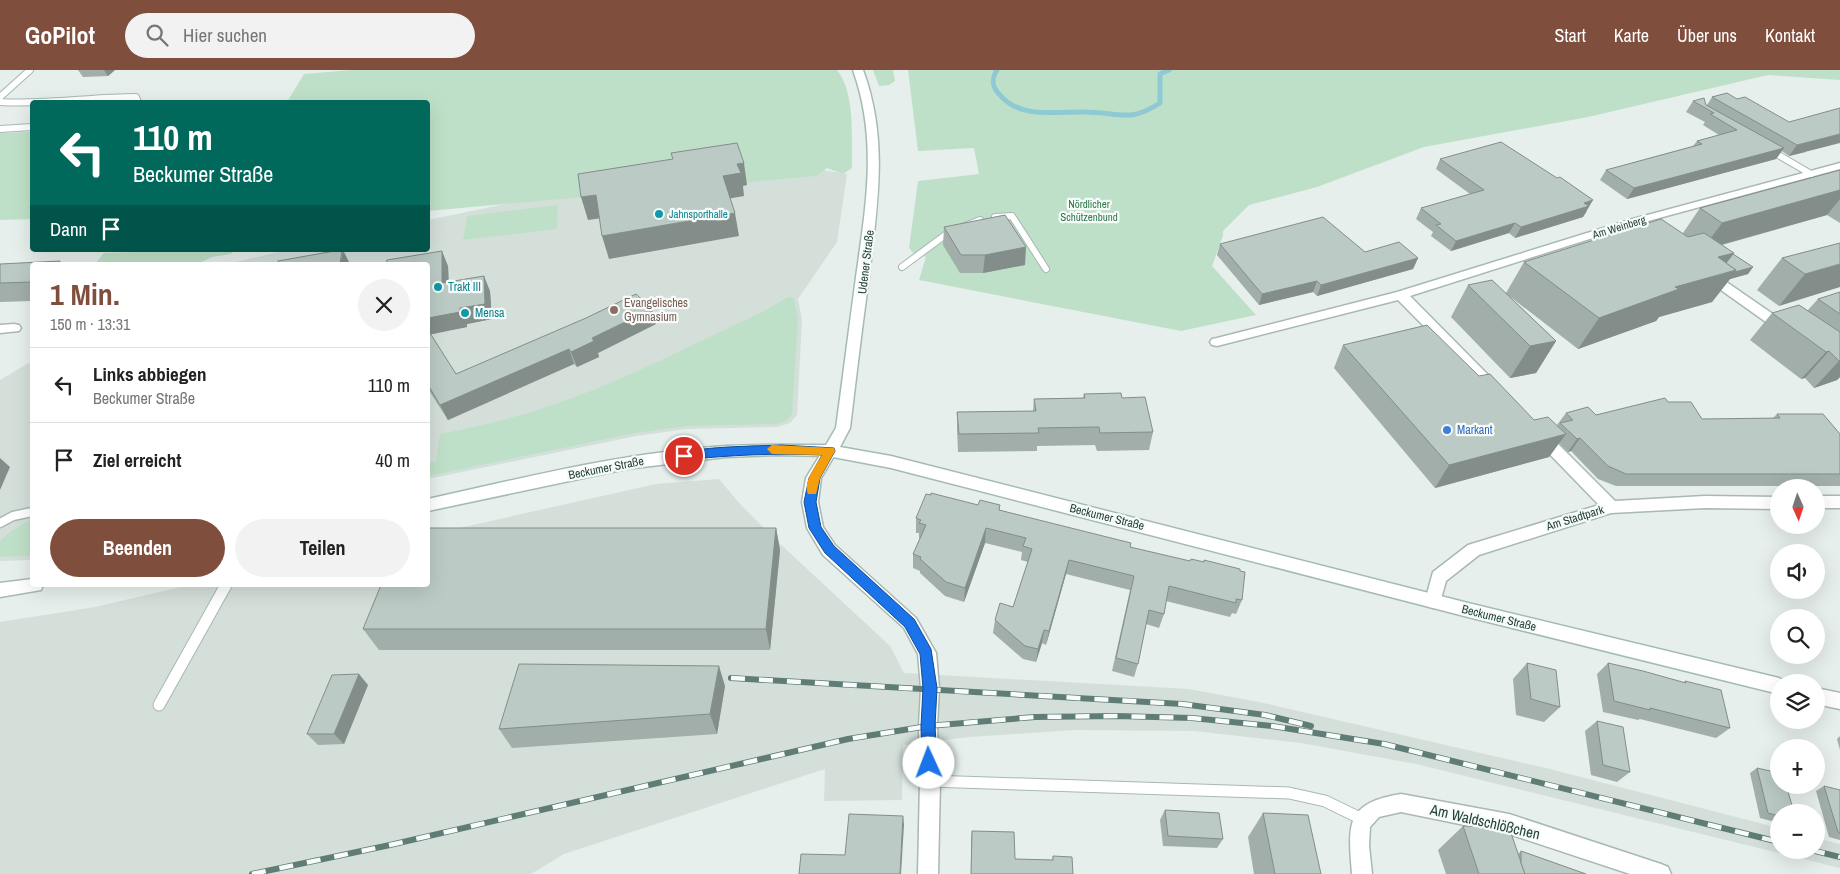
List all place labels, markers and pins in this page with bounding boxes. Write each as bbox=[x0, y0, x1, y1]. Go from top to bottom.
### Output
place label: Jahnsporthalle bbox=[669, 207, 728, 221]
marker: Jahnsporthalle bbox=[653, 208, 665, 220]
place label: Trakt III bbox=[448, 279, 481, 295]
marker: Trakt III bbox=[432, 281, 444, 293]
place label: Evangelisches Gymnasium bbox=[624, 295, 688, 325]
marker: Evangelisches Gymnasium bbox=[608, 304, 620, 316]
place label: Mensa bbox=[475, 305, 505, 321]
marker: Mensa bbox=[459, 307, 471, 319]
place label: Markant bbox=[1457, 422, 1493, 438]
marker: Markant bbox=[1441, 424, 1453, 436]
pin bbox=[663, 435, 705, 477]

